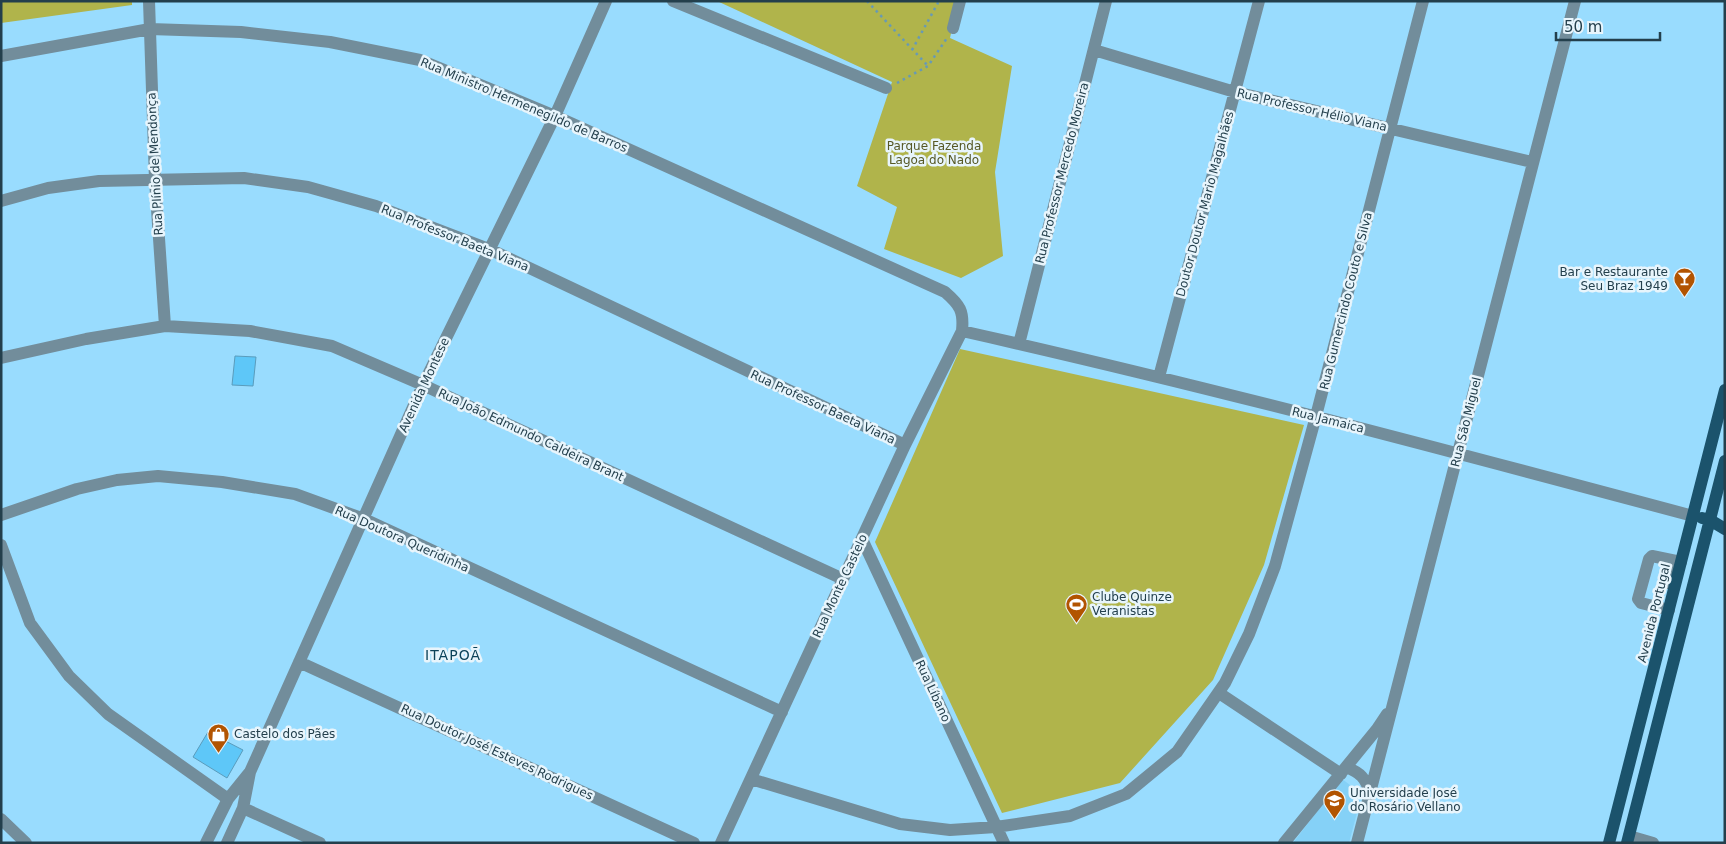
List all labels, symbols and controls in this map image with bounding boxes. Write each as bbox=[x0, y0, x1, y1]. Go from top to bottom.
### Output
scale bar bbox=[1556, 10, 1660, 42]
text: 50 m bbox=[1564, 18, 1602, 36]
street label: Rua Ministro Hermenegildo de Barros bbox=[418, 55, 630, 155]
street label: Rua Professor Mercedo Moreira bbox=[1033, 81, 1091, 265]
street label: Rua Professor Hélio Viana bbox=[1236, 86, 1388, 134]
street label: Rua Plínio de Mendonça bbox=[144, 92, 166, 236]
street label: Doutor Doutor Mario Magalhães bbox=[1173, 110, 1237, 298]
park label: Parque Fazenda Lagoa do Nado bbox=[887, 139, 981, 167]
street label: Rua Professor Baeta Viana bbox=[379, 202, 531, 274]
street label: Rua Gumercindo Couto e Silva bbox=[1317, 211, 1375, 391]
place label: Bar e Restaurante Seu Braz 1949 bbox=[1559, 265, 1668, 293]
bar icon: Bar e Restaurante Seu Braz 1949 bbox=[1672, 267, 1696, 298]
street label: Avenida Montese bbox=[396, 335, 452, 435]
street label: Rua Professor Baeta Viana bbox=[748, 367, 898, 447]
street label: Rua São Miguel bbox=[1448, 376, 1484, 468]
street label: Rua João Edmundo Caldeira Brant bbox=[436, 386, 626, 484]
street label: Rua Jamaica bbox=[1291, 404, 1365, 436]
street label: Rua Doutora Queridinha bbox=[333, 503, 471, 575]
street label: Rua Monte Castelo bbox=[810, 532, 870, 640]
street label: Avenida Portugal bbox=[1635, 562, 1673, 664]
place label: Clube Quinze Veranistas bbox=[1092, 590, 1172, 618]
sports icon: Clube Quinze Veranistas bbox=[1064, 592, 1088, 623]
district label: ITAPOÃ bbox=[425, 647, 481, 663]
street label: Rua Líbano bbox=[913, 658, 953, 724]
street label: Rua Doutor José Esteves Rodrigues bbox=[399, 701, 595, 803]
shop icon: Castelo dos Pães bbox=[206, 722, 230, 753]
place label: Castelo dos Pães bbox=[234, 727, 335, 741]
place label: Universidade José do Rosário Vellano bbox=[1350, 786, 1461, 814]
school or university icon: Universidade José do Rosário Vellano bbox=[1322, 788, 1346, 819]

